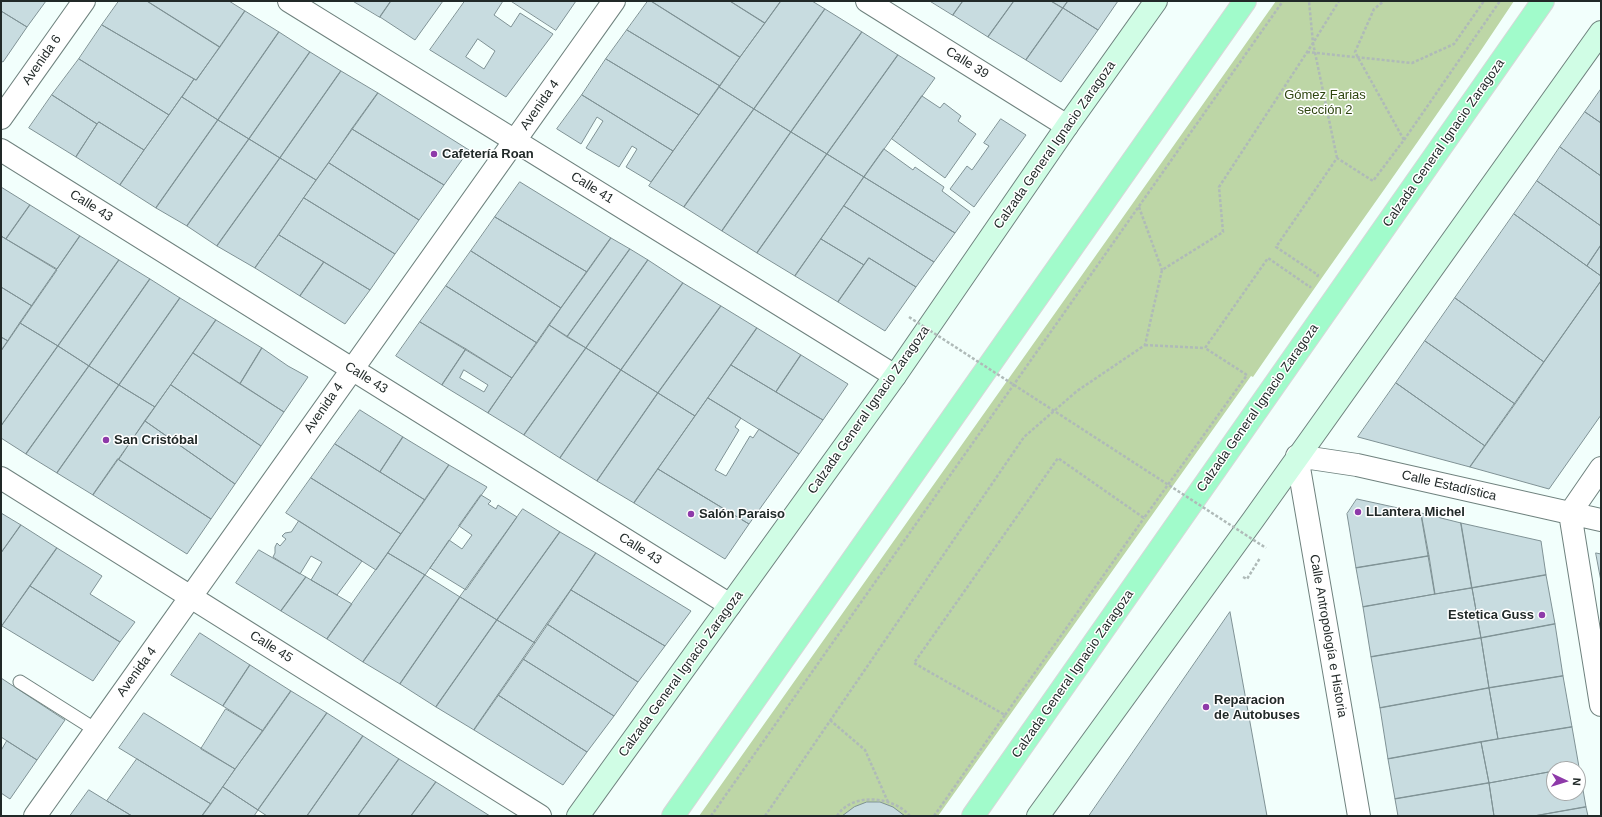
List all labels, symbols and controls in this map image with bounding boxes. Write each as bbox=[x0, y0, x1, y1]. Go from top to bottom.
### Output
street label: Avenida 6 bbox=[19, 32, 65, 88]
street label: Calle 39 bbox=[943, 44, 991, 82]
street label: Calzada General Ignacio Zaragoza bbox=[1380, 56, 1508, 230]
street label: Calzada General Ignacio Zaragoza bbox=[991, 58, 1119, 232]
street label: Avenida 4 bbox=[517, 77, 563, 133]
park label: Gómez Farias sección 2 bbox=[1284, 87, 1366, 118]
place label: Cafetería Roan bbox=[442, 146, 534, 162]
marker: Cafetería Roan bbox=[429, 149, 439, 159]
street label: Calle 41 bbox=[568, 169, 616, 207]
street label: Calle 43 bbox=[67, 187, 115, 225]
street label: Calzada General Ignacio Zaragoza bbox=[1194, 321, 1322, 495]
street label: Calzada General Ignacio Zaragoza bbox=[805, 323, 933, 497]
street label: Calle 43 bbox=[342, 359, 390, 397]
street label: Avenida 4 bbox=[301, 380, 347, 436]
place label: San Cristóbal bbox=[114, 432, 198, 448]
marker: San Cristóbal bbox=[101, 435, 111, 445]
street label: Calle Estadística bbox=[1400, 468, 1498, 504]
place label: LLantera Michel bbox=[1366, 504, 1465, 520]
place label: Salón Paraiso bbox=[699, 506, 785, 522]
marker: LLantera Michel bbox=[1353, 507, 1363, 517]
marker: Salón Paraiso bbox=[686, 509, 696, 519]
street label: Calle 43 bbox=[616, 530, 664, 568]
street label: Calle Antropología e Historia bbox=[1306, 553, 1350, 719]
street label: Calzada General Ignacio Zaragoza bbox=[1009, 587, 1137, 761]
street label: Calzada General Ignacio Zaragoza bbox=[615, 588, 747, 760]
place label: Estetica Guss bbox=[1448, 607, 1534, 623]
marker: Estetica Guss bbox=[1537, 610, 1547, 620]
street label: Calle 45 bbox=[247, 628, 295, 666]
street label: Avenida 4 bbox=[114, 644, 160, 700]
place label: Reparacion de Autobuses bbox=[1214, 692, 1300, 723]
marker: Reparacion de Autobuses bbox=[1201, 702, 1211, 712]
north arrow bbox=[1546, 761, 1586, 801]
text: N bbox=[1571, 777, 1583, 786]

